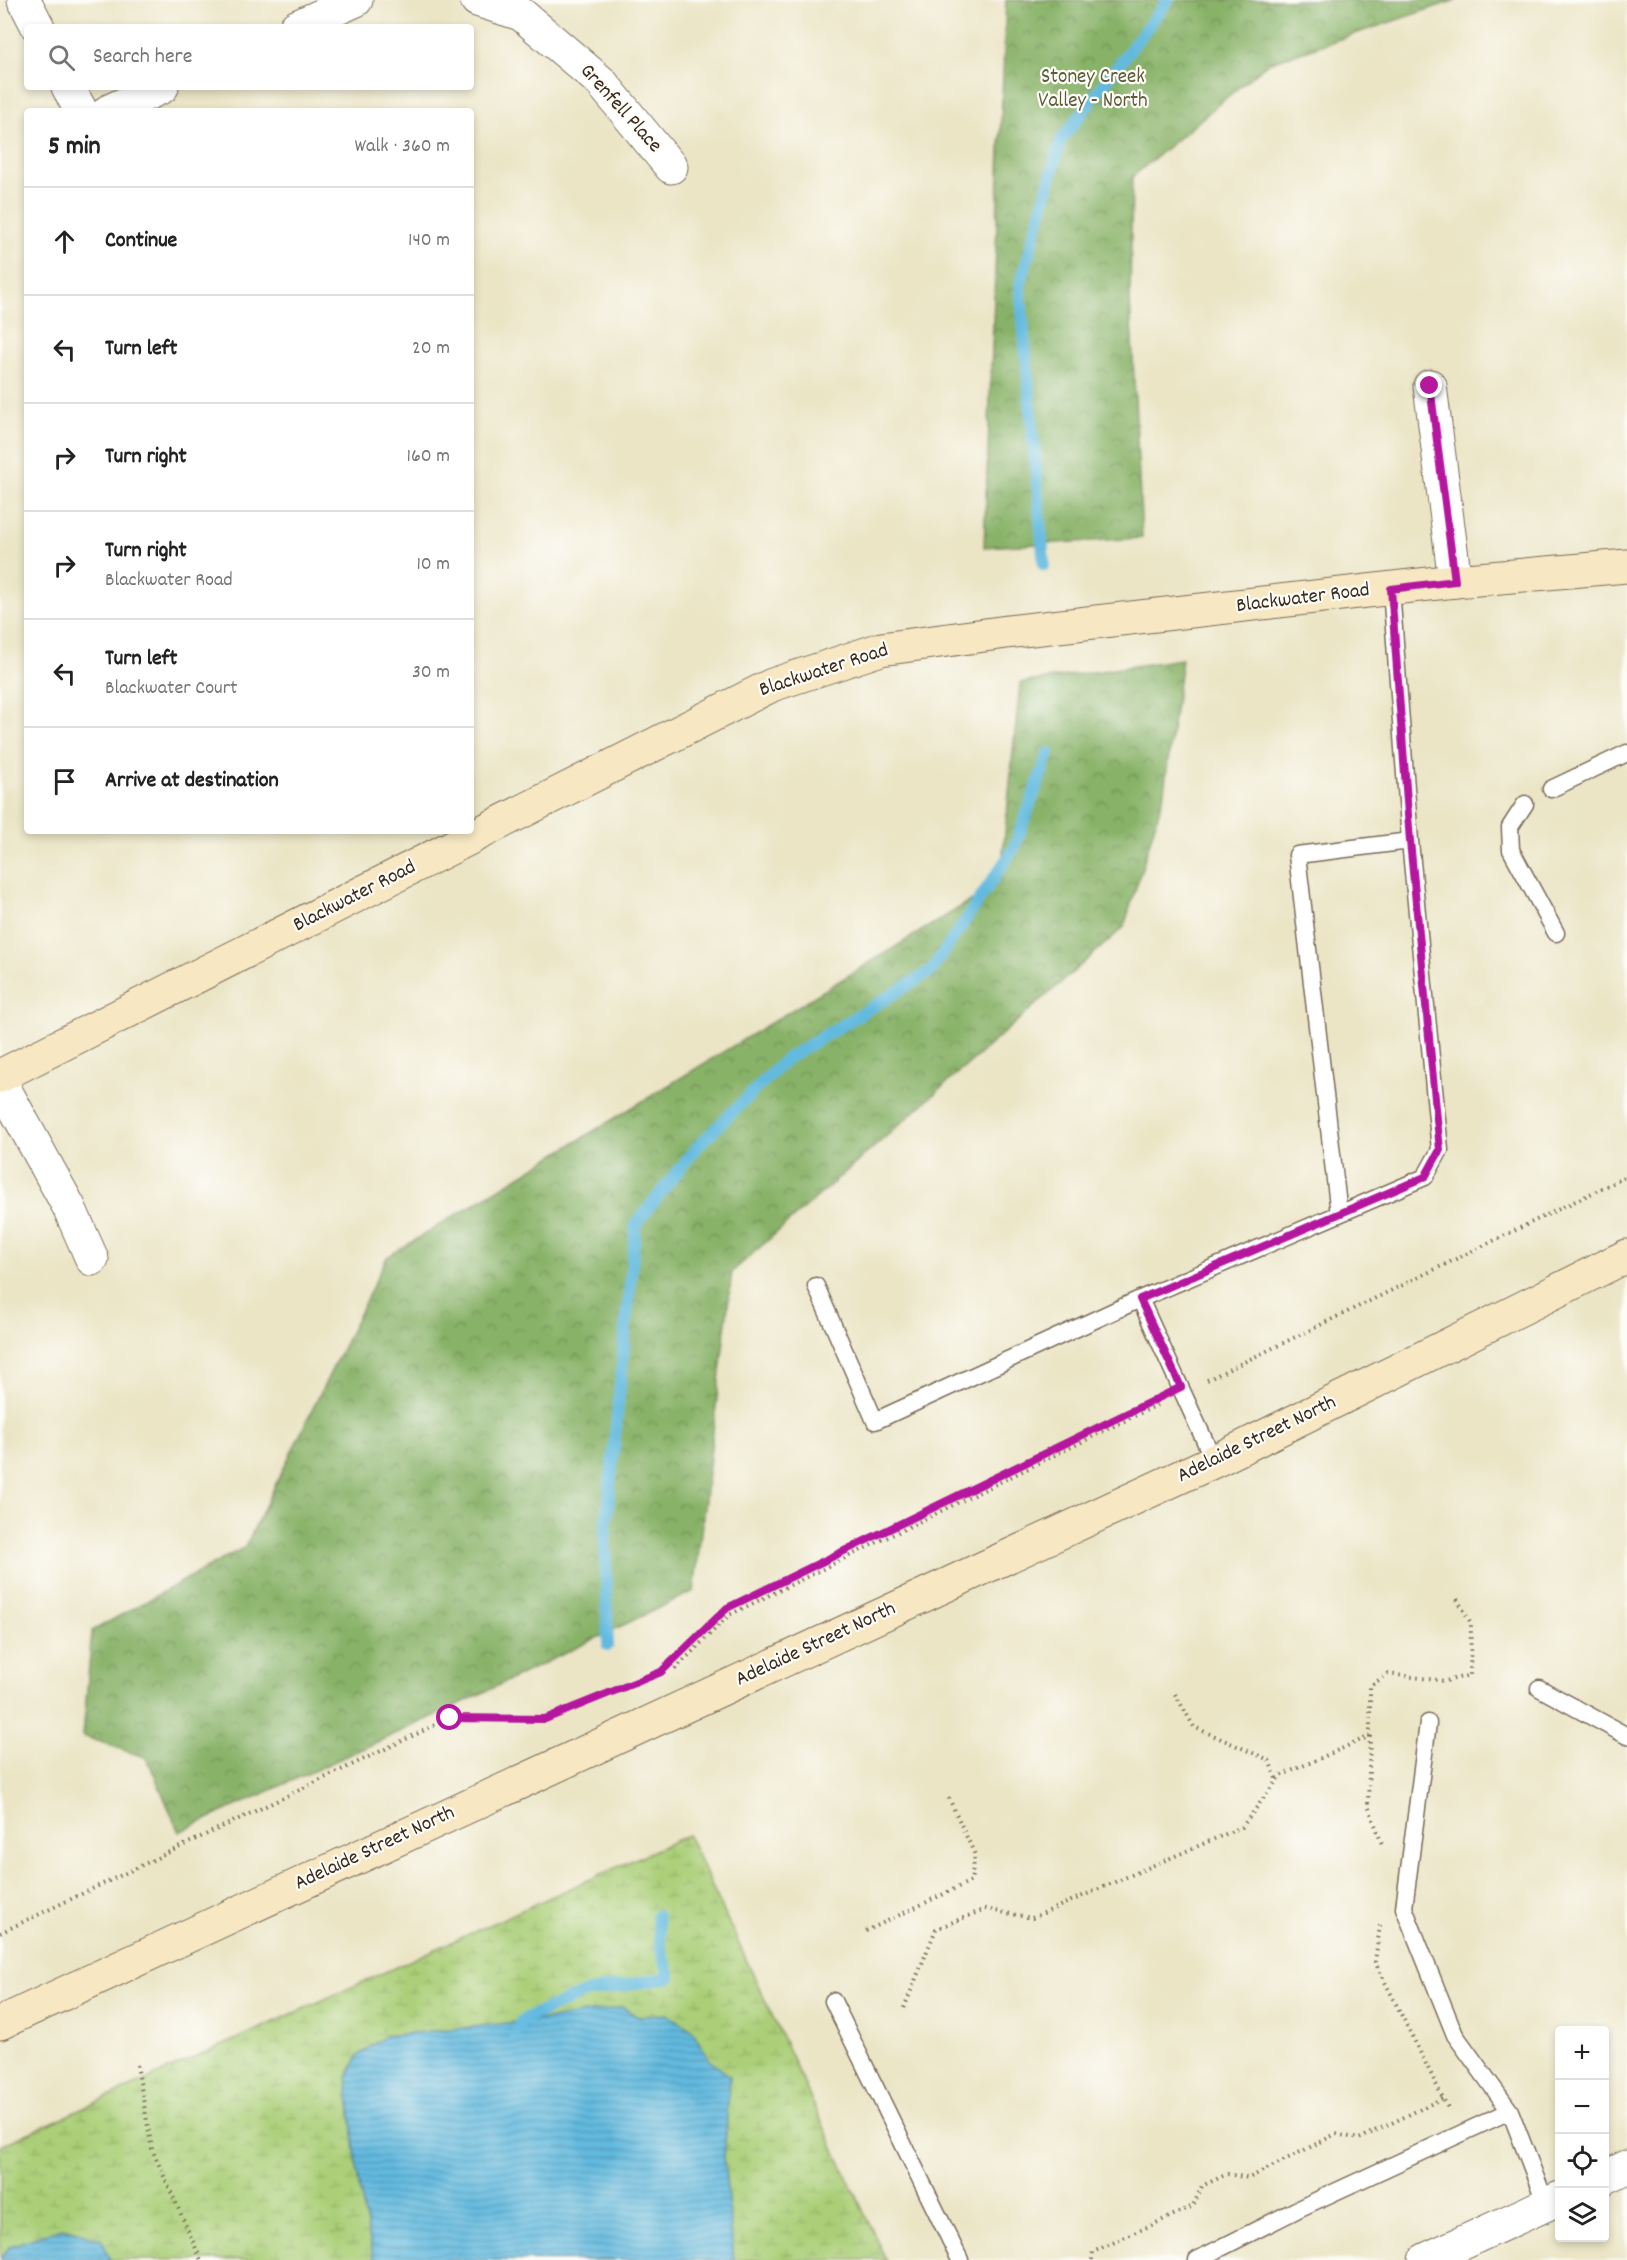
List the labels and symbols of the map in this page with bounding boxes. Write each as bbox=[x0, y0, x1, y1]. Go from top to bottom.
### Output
street label: Grenfell Place bbox=[572, 58, 668, 160]
park label: Stoney Creek Valley - North bbox=[1038, 63, 1148, 117]
route end bbox=[1416, 372, 1442, 398]
street label: Blackwater Road bbox=[1235, 576, 1371, 622]
street label: Blackwater Road bbox=[756, 636, 892, 706]
street label: Blackwater Road bbox=[288, 853, 422, 941]
street label: Adelaide Street North bbox=[1172, 1388, 1342, 1492]
street label: Adelaide Street North bbox=[731, 1595, 901, 1695]
route start bbox=[436, 1704, 462, 1730]
street label: Adelaide Street North bbox=[290, 1799, 460, 1899]

